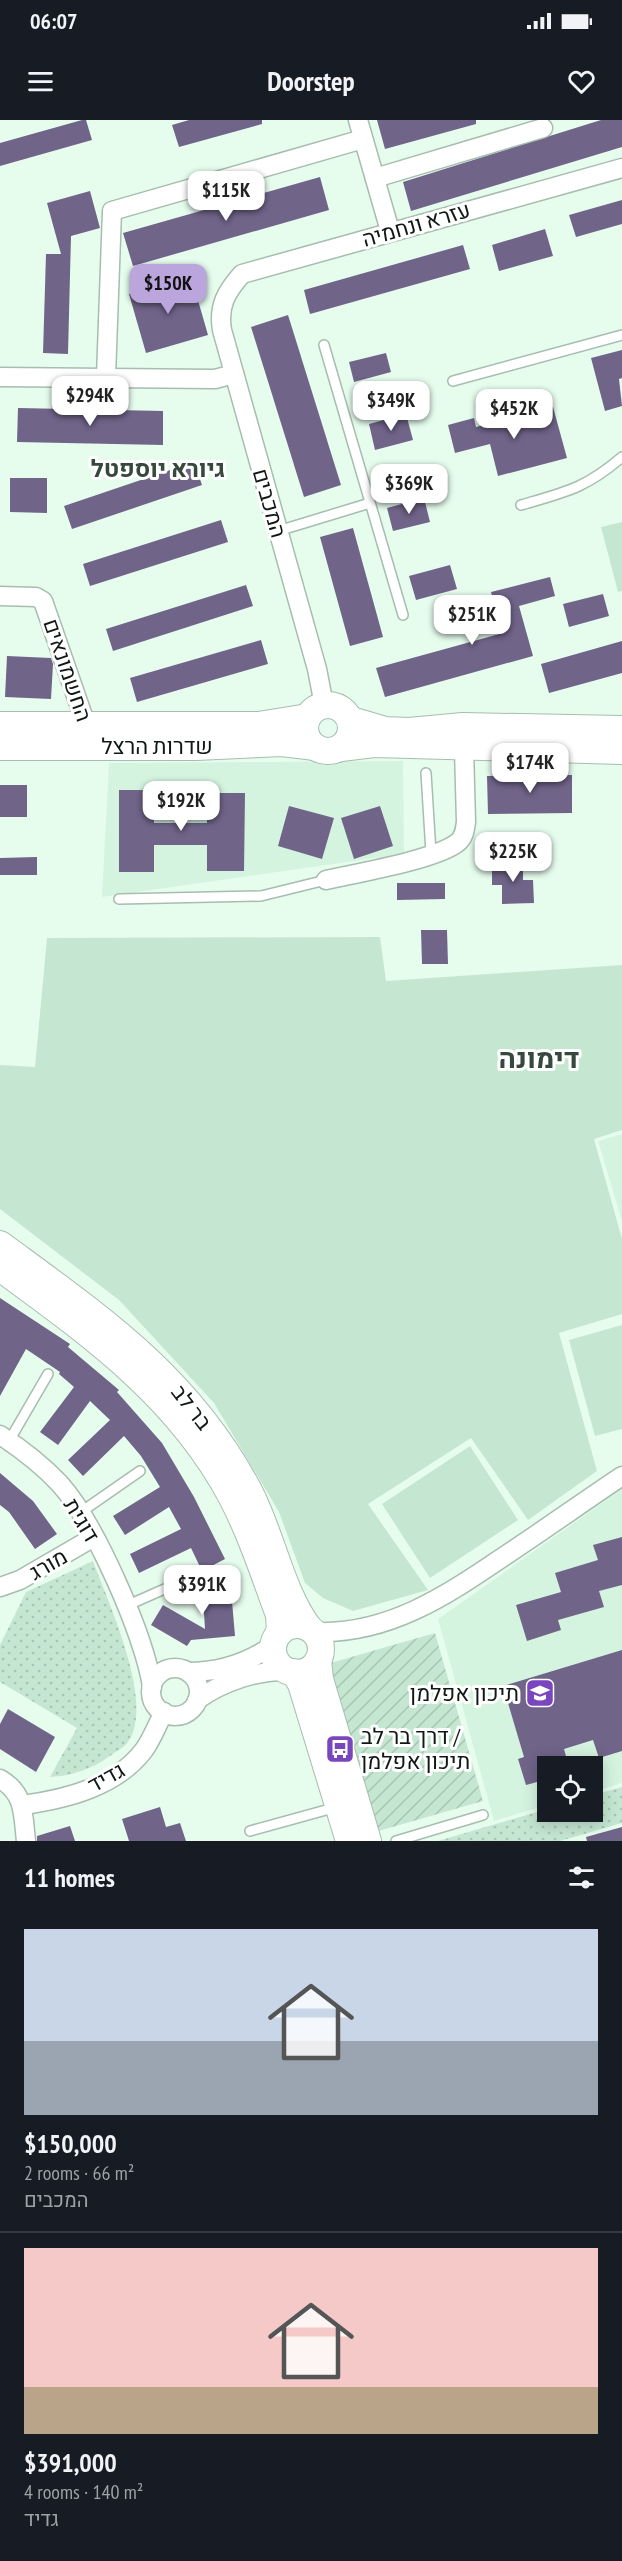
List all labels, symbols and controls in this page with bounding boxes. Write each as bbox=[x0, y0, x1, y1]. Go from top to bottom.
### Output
text: 06:07 bbox=[30, 7, 78, 35]
text: Doorstep bbox=[267, 64, 355, 98]
icon: menu bbox=[24, 65, 57, 98]
icon: heart bbox=[565, 65, 598, 98]
pin: $115K bbox=[184, 171, 268, 222]
text: $115K bbox=[202, 177, 250, 203]
street label: עזרא ונחמיה bbox=[359, 195, 473, 253]
pin: $150K bbox=[126, 264, 210, 315]
text: $150K bbox=[144, 270, 192, 296]
pin: $294K bbox=[48, 376, 132, 427]
pin: $349K bbox=[349, 381, 433, 432]
text: $294K bbox=[66, 382, 114, 408]
text: $349K bbox=[367, 387, 415, 413]
pin: $452K bbox=[472, 389, 556, 440]
text: $452K bbox=[490, 395, 538, 421]
district label: גיורא יוספטל bbox=[91, 453, 225, 484]
pin: $369K bbox=[367, 464, 451, 515]
street label: המכבים bbox=[247, 465, 293, 541]
text: $369K bbox=[385, 470, 433, 496]
pin: $251K bbox=[430, 595, 514, 646]
text: $251K bbox=[448, 601, 496, 627]
street label: החשמונאים bbox=[37, 615, 99, 725]
street label: שדרות הרצל bbox=[101, 732, 213, 760]
pin: $174K bbox=[488, 743, 572, 794]
text: $174K bbox=[506, 749, 554, 775]
pin: $192K bbox=[139, 781, 223, 832]
text: $192K bbox=[157, 787, 205, 813]
pin: $225K bbox=[471, 832, 555, 883]
text: $225K bbox=[489, 838, 537, 864]
district label: דימונה bbox=[498, 1039, 580, 1076]
street label: בר לב bbox=[166, 1379, 219, 1436]
street label: דוגית bbox=[58, 1493, 106, 1547]
street label: מורג bbox=[24, 1542, 72, 1586]
pin: $391K bbox=[160, 1565, 244, 1616]
text: $391K bbox=[178, 1571, 226, 1597]
school or university icon: תיכון אפלמן bbox=[524, 1677, 556, 1709]
place label: תיכון אפלמן bbox=[410, 1679, 519, 1707]
place label: דרך בר לב / תיכון אפלמן bbox=[361, 1722, 470, 1775]
bus stop icon: דרך בר לב / תיכון אפלמן bbox=[324, 1733, 356, 1765]
street label: גדיד bbox=[83, 1756, 129, 1798]
map controls bbox=[537, 1756, 603, 1822]
button: locate bbox=[537, 1756, 603, 1822]
text: 11 homes bbox=[24, 1861, 115, 1894]
icon: filters bbox=[565, 1861, 598, 1894]
icon: home bbox=[257, 1968, 365, 2076]
text: $150,000 bbox=[24, 2127, 117, 2160]
text: 2 rooms · 66 m² bbox=[24, 2160, 134, 2186]
text: המכבים bbox=[24, 2187, 88, 2213]
icon: home bbox=[257, 2287, 365, 2395]
text: $391,000 bbox=[24, 2446, 117, 2479]
text: 4 rooms · 140 m² bbox=[24, 2479, 143, 2505]
text: גדיד bbox=[24, 2506, 59, 2532]

